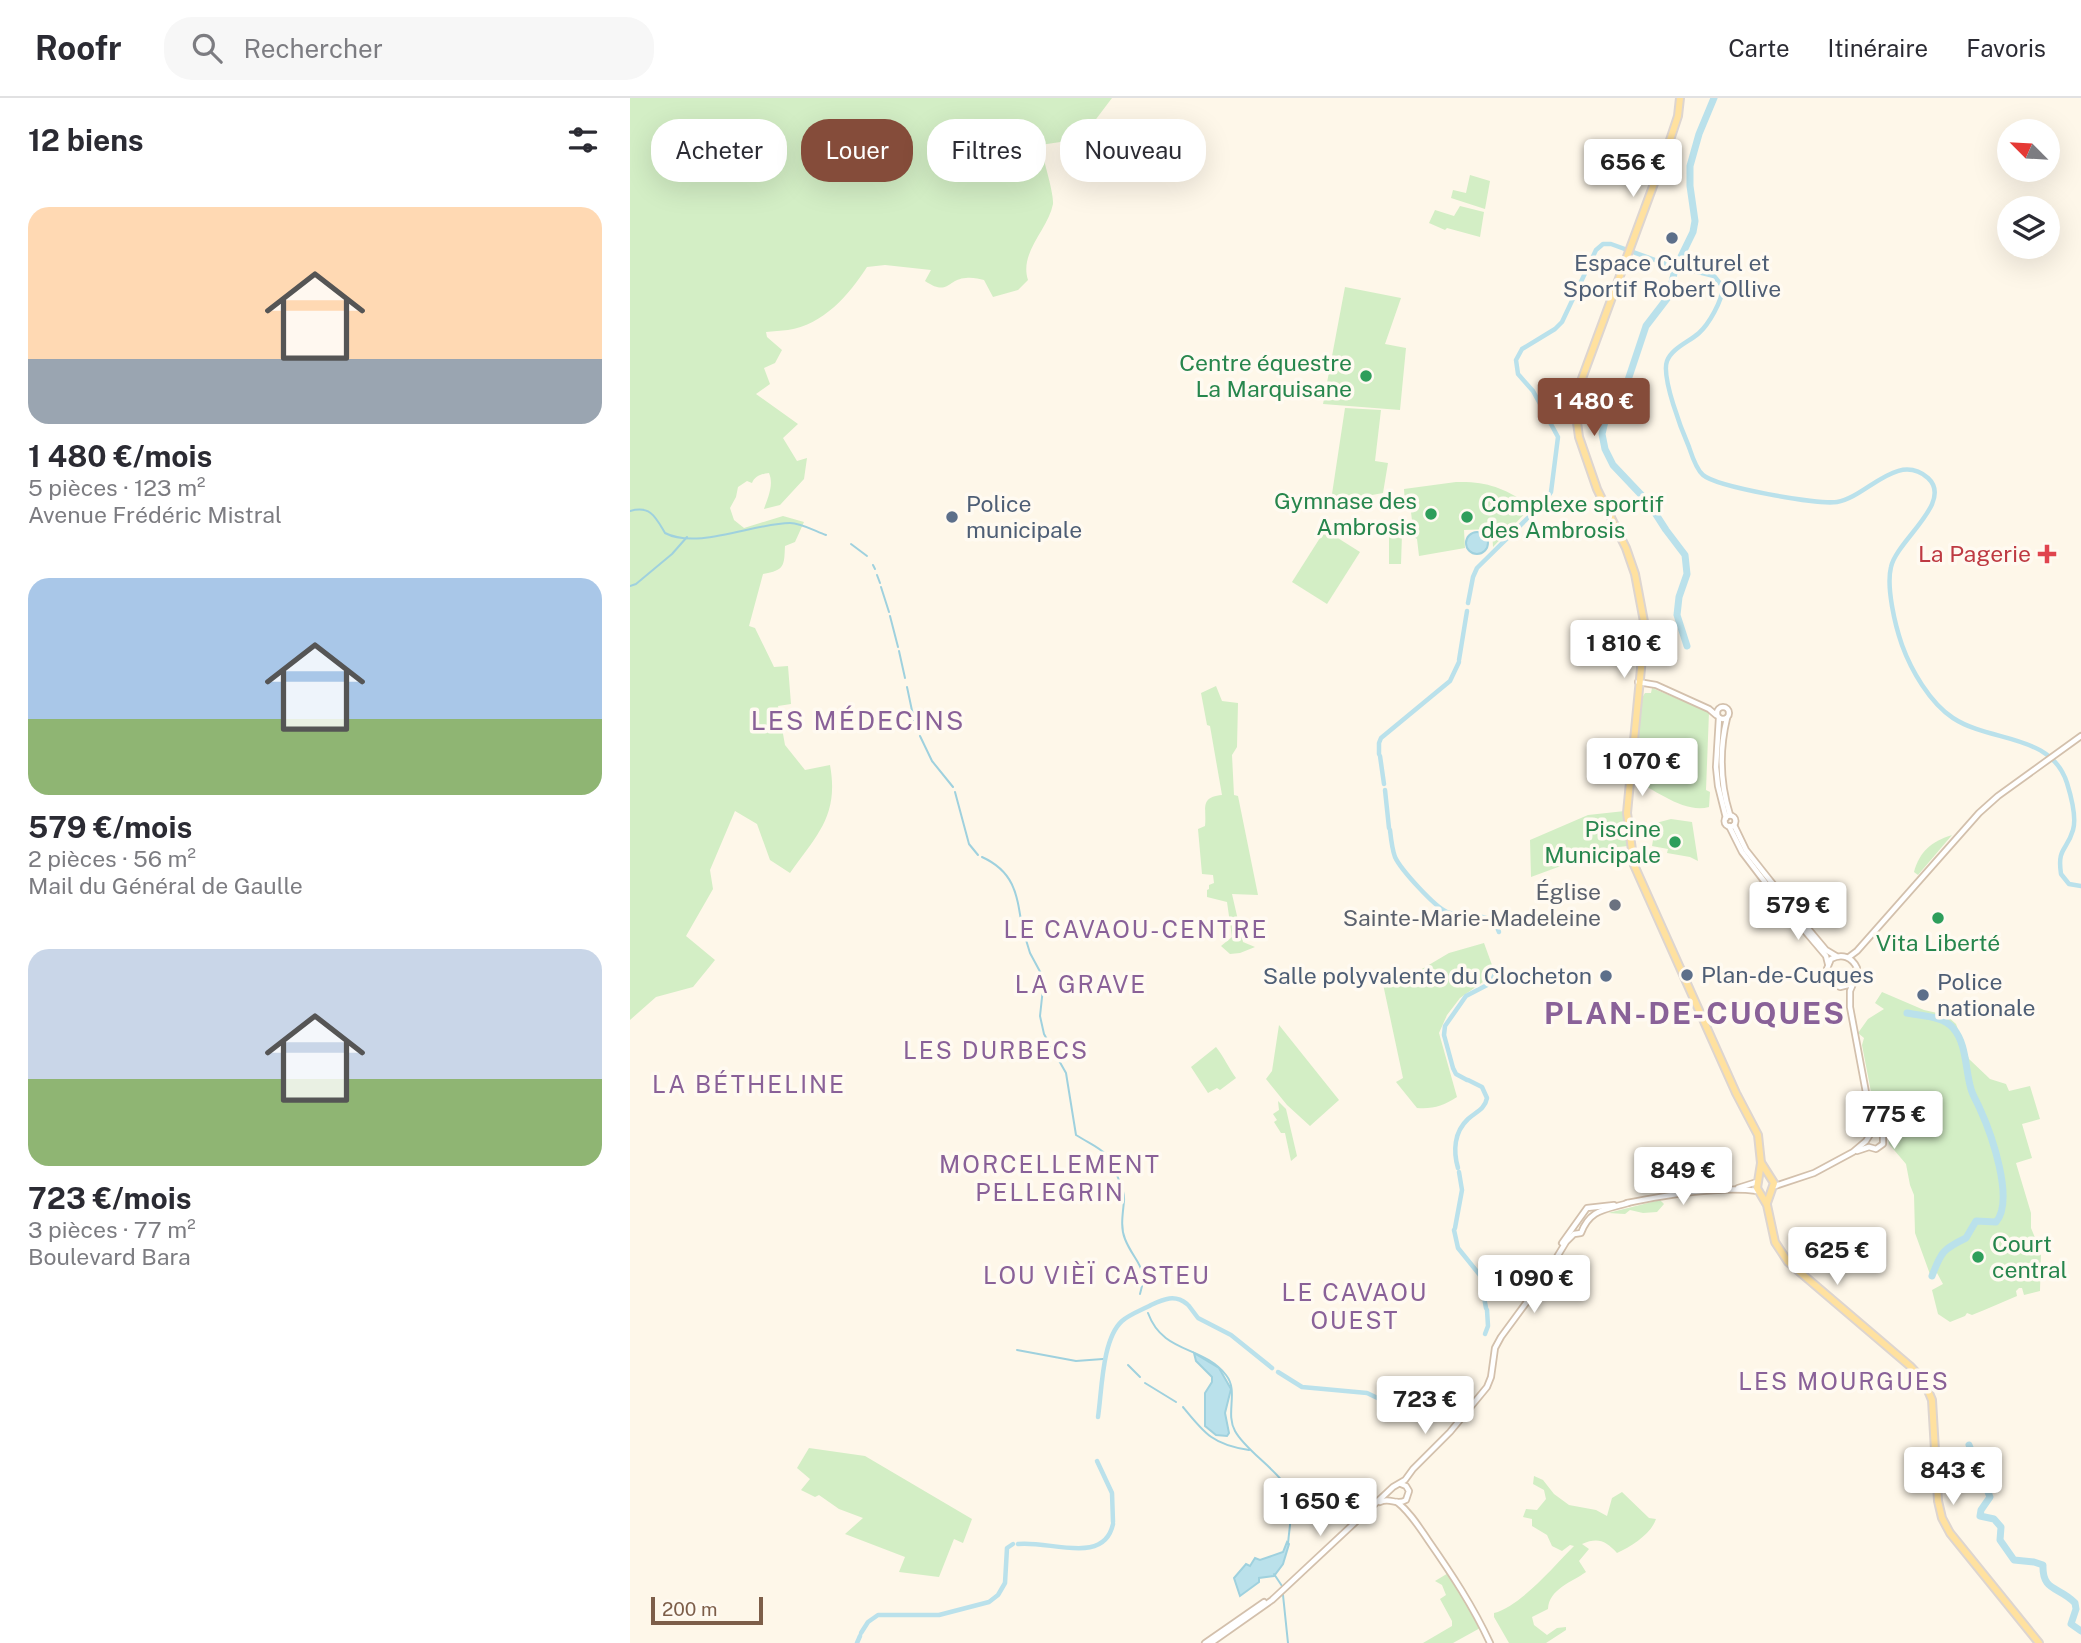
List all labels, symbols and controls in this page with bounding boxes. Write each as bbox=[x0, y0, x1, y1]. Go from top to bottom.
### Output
search box bbox=[164, 17, 654, 80]
text: Roofr bbox=[35, 29, 122, 67]
icon: search bbox=[188, 29, 226, 67]
text: Rechercher bbox=[244, 33, 383, 64]
text: Carte bbox=[1728, 34, 1790, 62]
text: Itinéraire bbox=[1828, 34, 1928, 62]
text: Favoris bbox=[1966, 34, 2046, 62]
chip: Acheter bbox=[651, 119, 787, 182]
chip: Louer bbox=[801, 119, 913, 182]
chip: Filtres bbox=[927, 119, 1046, 182]
chip: Nouveau bbox=[1060, 119, 1206, 182]
north arrow bbox=[1997, 119, 2060, 182]
map controls bbox=[1997, 119, 2060, 259]
icon: filters bbox=[564, 121, 602, 159]
text: 12 biens bbox=[28, 122, 144, 158]
pin: 656 € bbox=[1584, 140, 1682, 199]
text: 656 € bbox=[1600, 148, 1666, 175]
button: layers bbox=[1997, 196, 2060, 259]
marker: Espace Culturel et Sportif Robert Ollive bbox=[1664, 230, 1680, 246]
place label: Espace Culturel et Sportif Robert Ollive bbox=[1563, 249, 1781, 302]
icon: home bbox=[252, 253, 378, 379]
place label: Centre équestre La Marquisane bbox=[1179, 349, 1352, 402]
marker: Centre équestre La Marquisane bbox=[1358, 368, 1374, 384]
pin: 1 480 € bbox=[1529, 378, 1659, 438]
text: 1 480 € bbox=[1554, 387, 1634, 414]
text: 1 480 €/mois bbox=[28, 438, 212, 474]
text: 5 pièces · 123 m² bbox=[28, 474, 205, 501]
place label: Gymnase des Ambrosis bbox=[1274, 487, 1417, 540]
place label: Police municipale bbox=[966, 490, 1082, 543]
place label: Complexe sportif des Ambrosis bbox=[1481, 490, 1664, 543]
text: Avenue Frédéric Mistral bbox=[28, 501, 282, 528]
marker: Gymnase des Ambrosis bbox=[1423, 506, 1439, 522]
marker: Police municipale bbox=[944, 509, 960, 525]
marker: Complexe sportif des Ambrosis bbox=[1459, 509, 1475, 525]
place label: La Pagerie bbox=[1918, 540, 2031, 567]
marker: La Pagerie bbox=[2037, 544, 2057, 564]
pin: 1 810 € bbox=[1559, 620, 1689, 680]
icon: home bbox=[252, 624, 378, 750]
text: 1 810 € bbox=[1586, 629, 1662, 656]
district label: LES MÉDECINS bbox=[751, 705, 965, 736]
pin: 1 070 € bbox=[1577, 738, 1707, 798]
text: 1 070 € bbox=[1603, 747, 1681, 774]
text: 579 €/mois bbox=[28, 809, 192, 845]
place label: Piscine Municipale bbox=[1544, 815, 1661, 868]
marker: Piscine Municipale bbox=[1667, 834, 1683, 850]
text: 2 pièces · 56 m² bbox=[28, 845, 196, 872]
text: Mail du Général de Gaulle bbox=[28, 872, 303, 899]
place label: Église Sainte-Marie-Madeleine bbox=[1343, 878, 1601, 931]
pin: 579 € bbox=[1749, 882, 1847, 942]
text: 579 € bbox=[1765, 891, 1831, 918]
marker: Église Sainte-Marie-Madeleine bbox=[1607, 897, 1623, 913]
marker: Vita Liberté bbox=[1930, 910, 1946, 926]
district label: LE CAVAOU-CENTRE bbox=[1004, 915, 1268, 943]
place label: Vita Liberté bbox=[1876, 929, 2000, 956]
place label: Plan-de-Cuques bbox=[1701, 961, 1874, 988]
place label: Salle polyvalente du Clocheton bbox=[1263, 962, 1592, 989]
marker: Plan-de-Cuques bbox=[1679, 967, 1695, 983]
marker: Salle polyvalente du Clocheton bbox=[1598, 968, 1614, 984]
place label: Police nationale bbox=[1937, 968, 2035, 1021]
district label: LA GRAVE bbox=[1015, 970, 1147, 998]
marker: Police nationale bbox=[1915, 987, 1931, 1003]
icon: home bbox=[252, 995, 378, 1121]
district label: PLAN-DE-CUQUES bbox=[1544, 995, 1846, 1031]
district label: LES DURBECS bbox=[903, 1036, 1089, 1064]
district label: LA BÉTHELINE bbox=[652, 1070, 846, 1098]
pin: 775 € bbox=[1845, 1091, 1943, 1151]
text: 775 € bbox=[1862, 1100, 1926, 1127]
pin: 849 € bbox=[1634, 1148, 1732, 1207]
district label: MORCELLEMENT PELLEGRIN bbox=[939, 1150, 1161, 1206]
text: 849 € bbox=[1650, 1156, 1716, 1183]
text: 723 €/mois bbox=[28, 1180, 192, 1216]
text: 3 pièces · 77 m² bbox=[28, 1216, 196, 1243]
pin: 625 € bbox=[1788, 1228, 1886, 1287]
place label: Court central bbox=[1992, 1230, 2067, 1283]
text: 625 € bbox=[1804, 1236, 1870, 1263]
text: Boulevard Bara bbox=[28, 1243, 191, 1270]
marker: Court central bbox=[1970, 1249, 1986, 1265]
pin: 1 090 € bbox=[1469, 1256, 1599, 1315]
district label: LOU VIÈÏ CASTEU bbox=[983, 1261, 1211, 1289]
text: 1 090 € bbox=[1494, 1264, 1574, 1291]
district label: LE CAVAOU OUEST bbox=[1282, 1278, 1428, 1334]
district label: LES MOURGUES bbox=[1738, 1367, 1950, 1395]
pin: 723 € bbox=[1376, 1376, 1474, 1436]
text: 723 € bbox=[1393, 1385, 1457, 1412]
pin: 843 € bbox=[1904, 1448, 2002, 1507]
text: 843 € bbox=[1920, 1456, 1986, 1483]
pin: 1 650 € bbox=[1255, 1478, 1385, 1538]
text: 1 650 € bbox=[1280, 1487, 1360, 1514]
scale bar bbox=[651, 1594, 763, 1626]
text: 200 m bbox=[662, 1598, 718, 1620]

